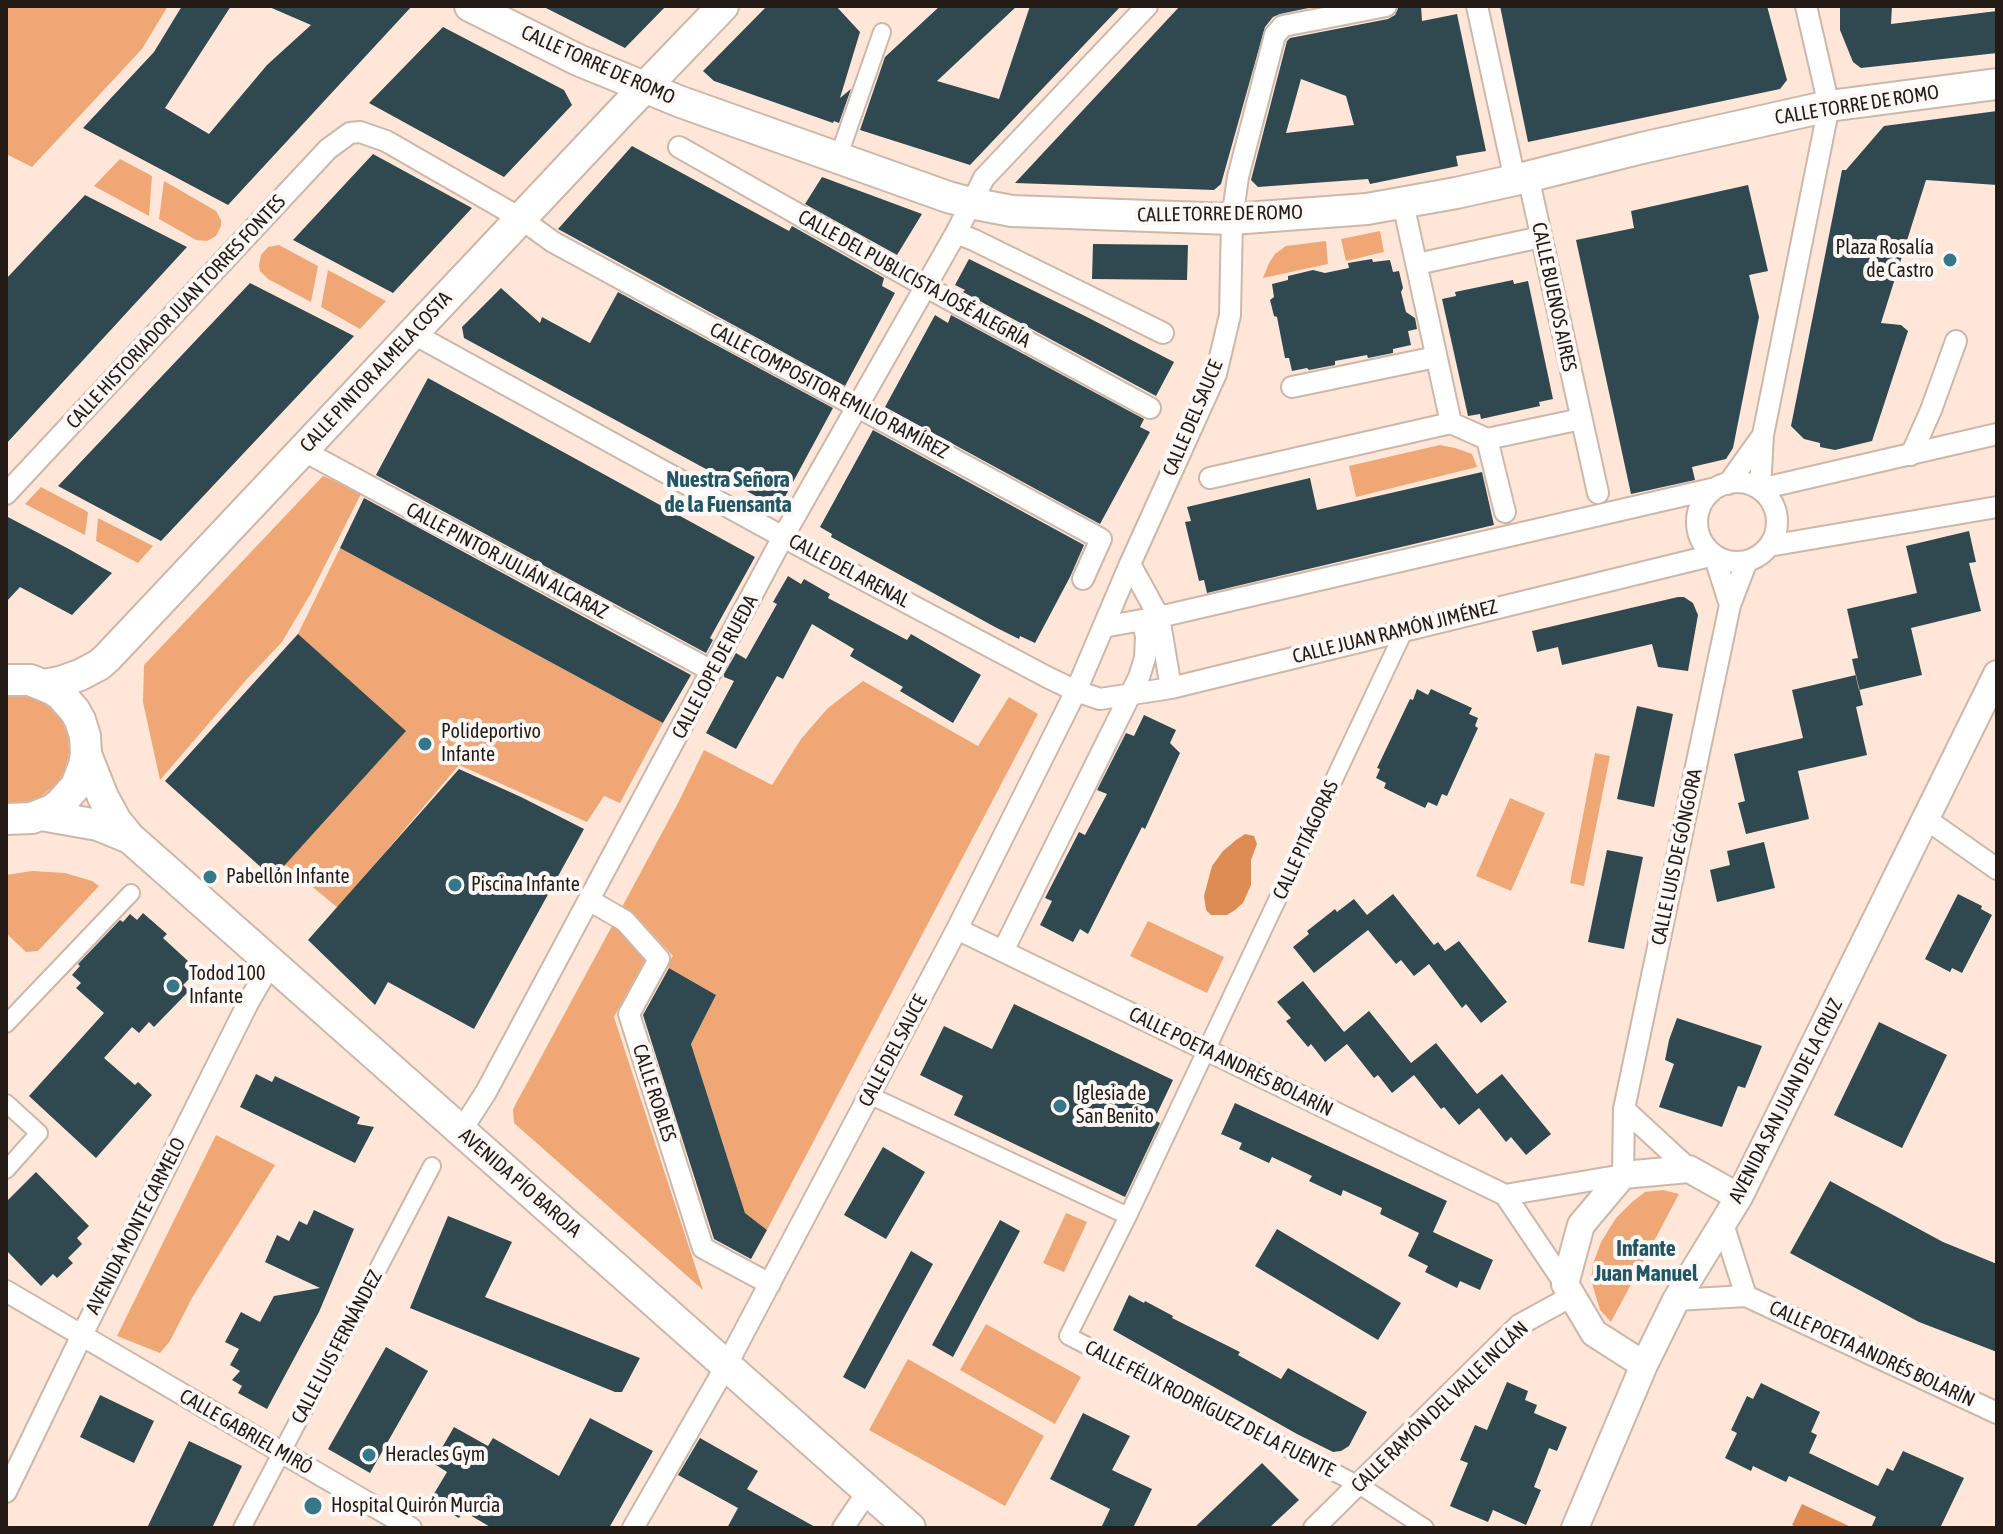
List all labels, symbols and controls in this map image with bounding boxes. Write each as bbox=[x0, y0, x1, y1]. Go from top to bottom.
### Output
street label: CALLE TORRE DE ROMO bbox=[517, 20, 679, 110]
street label: CALLE TORRE DE ROMO bbox=[1773, 80, 1941, 130]
street label: CALLE HISTORIADOR JUAN TORRES FONTES bbox=[61, 190, 291, 434]
street label: CALLE TORRE DE ROMO bbox=[1137, 201, 1303, 227]
street label: CALLE DEL PUBLICISTA JOSÉ ALEGRÍA bbox=[794, 205, 1034, 353]
street label: CALLE BUENOS AIRES bbox=[1526, 220, 1582, 374]
place label: Plaza Rosalía de Castro bbox=[1835, 236, 1934, 283]
marker: Plaza Rosalía de Castro bbox=[1941, 251, 1959, 269]
street label: CALLE PINTOR ALMELA COSTA bbox=[295, 287, 457, 457]
street label: CALLE COMPOSITOR EMILIO RAMÍREZ bbox=[705, 318, 953, 464]
street label: CALLE DEL SAUCE bbox=[1158, 357, 1228, 479]
district label: Nuestra Señora de la Fuensanta bbox=[664, 467, 792, 518]
street label: CALLE PINTOR JULIÁN ALCARAZ bbox=[402, 498, 612, 624]
street label: CALLE DEL ARENAL bbox=[784, 529, 914, 613]
street label: CALLE LOPE DE RUEDA bbox=[667, 591, 763, 743]
street label: CALLE JUAN RAMÓN JIMÉNEZ bbox=[1290, 595, 1500, 669]
place label: Polideportivo Infante bbox=[441, 720, 541, 767]
marker: Polideportivo Infante bbox=[416, 735, 434, 753]
street label: CALLE LUIS DE GÓNGORA bbox=[1647, 767, 1707, 947]
street label: CALLE PITÁGORAS bbox=[1268, 777, 1344, 903]
place label: Pabellón Infante bbox=[226, 865, 349, 889]
marker: Pabellón Infante bbox=[201, 868, 219, 886]
place label: Piscina Infante bbox=[471, 873, 580, 897]
marker: Piscina Infante bbox=[446, 876, 464, 894]
place label: Todod 100 Infante bbox=[189, 962, 265, 1009]
marker: Todod 100 Infante bbox=[164, 977, 182, 995]
street label: CALLE DEL SAUCE bbox=[853, 991, 933, 1111]
street label: AVENIDA SAN JUAN DE LA CRUZ bbox=[1724, 995, 1848, 1207]
street label: CALLE POETA ANDRÉS BOLARÍN bbox=[1125, 1002, 1337, 1122]
street label: CALLE ROBLES bbox=[627, 1041, 681, 1145]
place label: Iglesia de San Benito bbox=[1076, 1082, 1154, 1129]
marker: Iglesia de San Benito bbox=[1051, 1097, 1069, 1115]
street label: AVENIDA PÍO BAROJA bbox=[454, 1123, 586, 1243]
street label: AVENIDA MONTE CARMELO bbox=[81, 1134, 191, 1318]
district label: Infante Juan Manuel bbox=[1594, 1236, 1698, 1288]
street label: CALLE LUIS FERNÁNDEZ bbox=[286, 1266, 388, 1428]
street label: CALLE POETA ANDRÉS BOLARÍN bbox=[1765, 1296, 1979, 1412]
street label: CALLE RAMÓN DEL VALLE INCLÁN bbox=[1347, 1316, 1533, 1498]
street label: CALLE FÉLIX RODRÍGUEZ DE LA FUENTE bbox=[1081, 1335, 1339, 1483]
street label: CALLE GABRIEL MIRÓ bbox=[175, 1384, 317, 1480]
place label: Heracles Gym bbox=[385, 1443, 485, 1467]
marker: Heracles Gym bbox=[360, 1446, 378, 1464]
place label: Hospital Quirón Murcia bbox=[331, 1494, 500, 1518]
marker: Hospital Quirón Murcia bbox=[302, 1495, 324, 1517]

